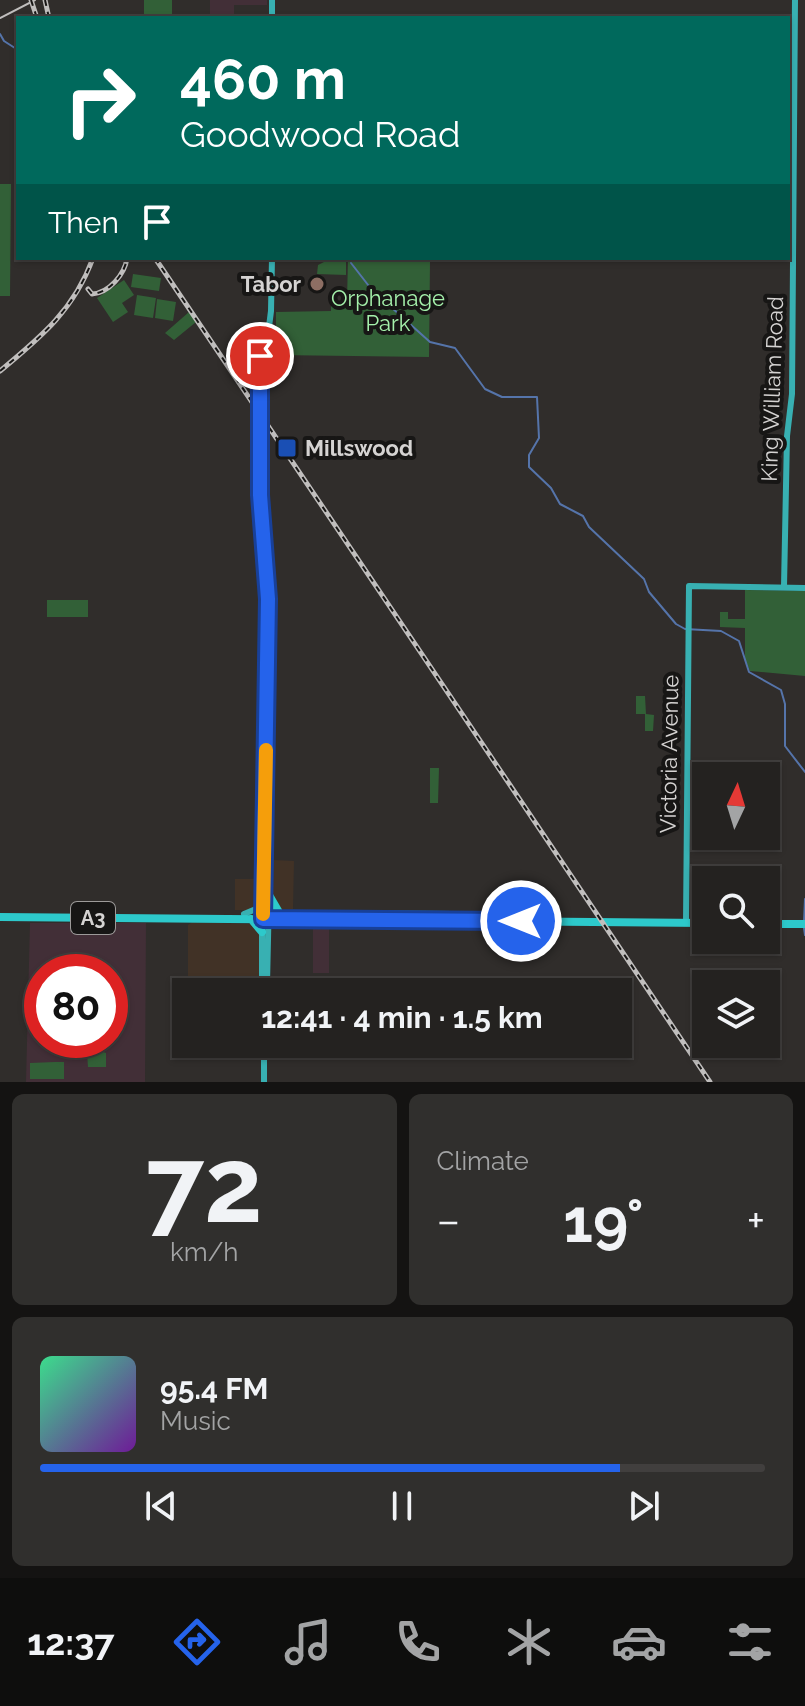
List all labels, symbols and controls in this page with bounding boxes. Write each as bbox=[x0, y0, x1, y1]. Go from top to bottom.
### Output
text: 460 m bbox=[180, 46, 346, 112]
icon: right bbox=[48, 48, 152, 152]
text: Goodwood Road bbox=[180, 113, 460, 155]
icon: arrive bbox=[135, 200, 179, 244]
text: Then bbox=[48, 205, 119, 240]
place label: Tabor bbox=[241, 271, 301, 297]
marker: Tabor bbox=[308, 275, 326, 293]
park label: Orphanage Park bbox=[331, 285, 445, 336]
street label: King William Road bbox=[756, 296, 788, 482]
pin bbox=[226, 322, 294, 390]
icon: arrive bbox=[238, 334, 282, 378]
place label: Millswood bbox=[305, 435, 413, 461]
marker: Millswood bbox=[276, 437, 298, 459]
street label: Victoria Avenue bbox=[655, 674, 683, 834]
north arrow bbox=[692, 762, 780, 850]
map controls bbox=[692, 762, 780, 1058]
button: search bbox=[692, 866, 780, 954]
position arrow bbox=[479, 879, 563, 963]
road number: A3 bbox=[71, 902, 115, 934]
speed limit sign: 80 bbox=[24, 954, 128, 1058]
button: layers bbox=[692, 970, 780, 1058]
text: 12:41 · 4 min · 1.5 km bbox=[261, 1000, 543, 1035]
text: 72 bbox=[146, 1124, 263, 1246]
text: Climate bbox=[437, 1146, 529, 1176]
text: 19° bbox=[563, 1186, 644, 1256]
text: − bbox=[437, 1195, 460, 1246]
text: + bbox=[747, 1195, 765, 1246]
text: km/h bbox=[170, 1237, 239, 1267]
text: 95.4 FM bbox=[160, 1371, 269, 1406]
text: Music bbox=[160, 1406, 231, 1436]
icon: previous bbox=[139, 1484, 183, 1528]
icon: pause bbox=[380, 1484, 424, 1528]
icon: next bbox=[622, 1484, 666, 1528]
icon: directions bbox=[169, 1614, 225, 1670]
icon: music bbox=[280, 1614, 336, 1670]
icon: phone bbox=[390, 1614, 446, 1670]
icon: climate bbox=[501, 1614, 557, 1670]
icon: car bbox=[611, 1614, 667, 1670]
icon: filters bbox=[722, 1614, 778, 1670]
text: 12:37 bbox=[27, 1621, 115, 1663]

